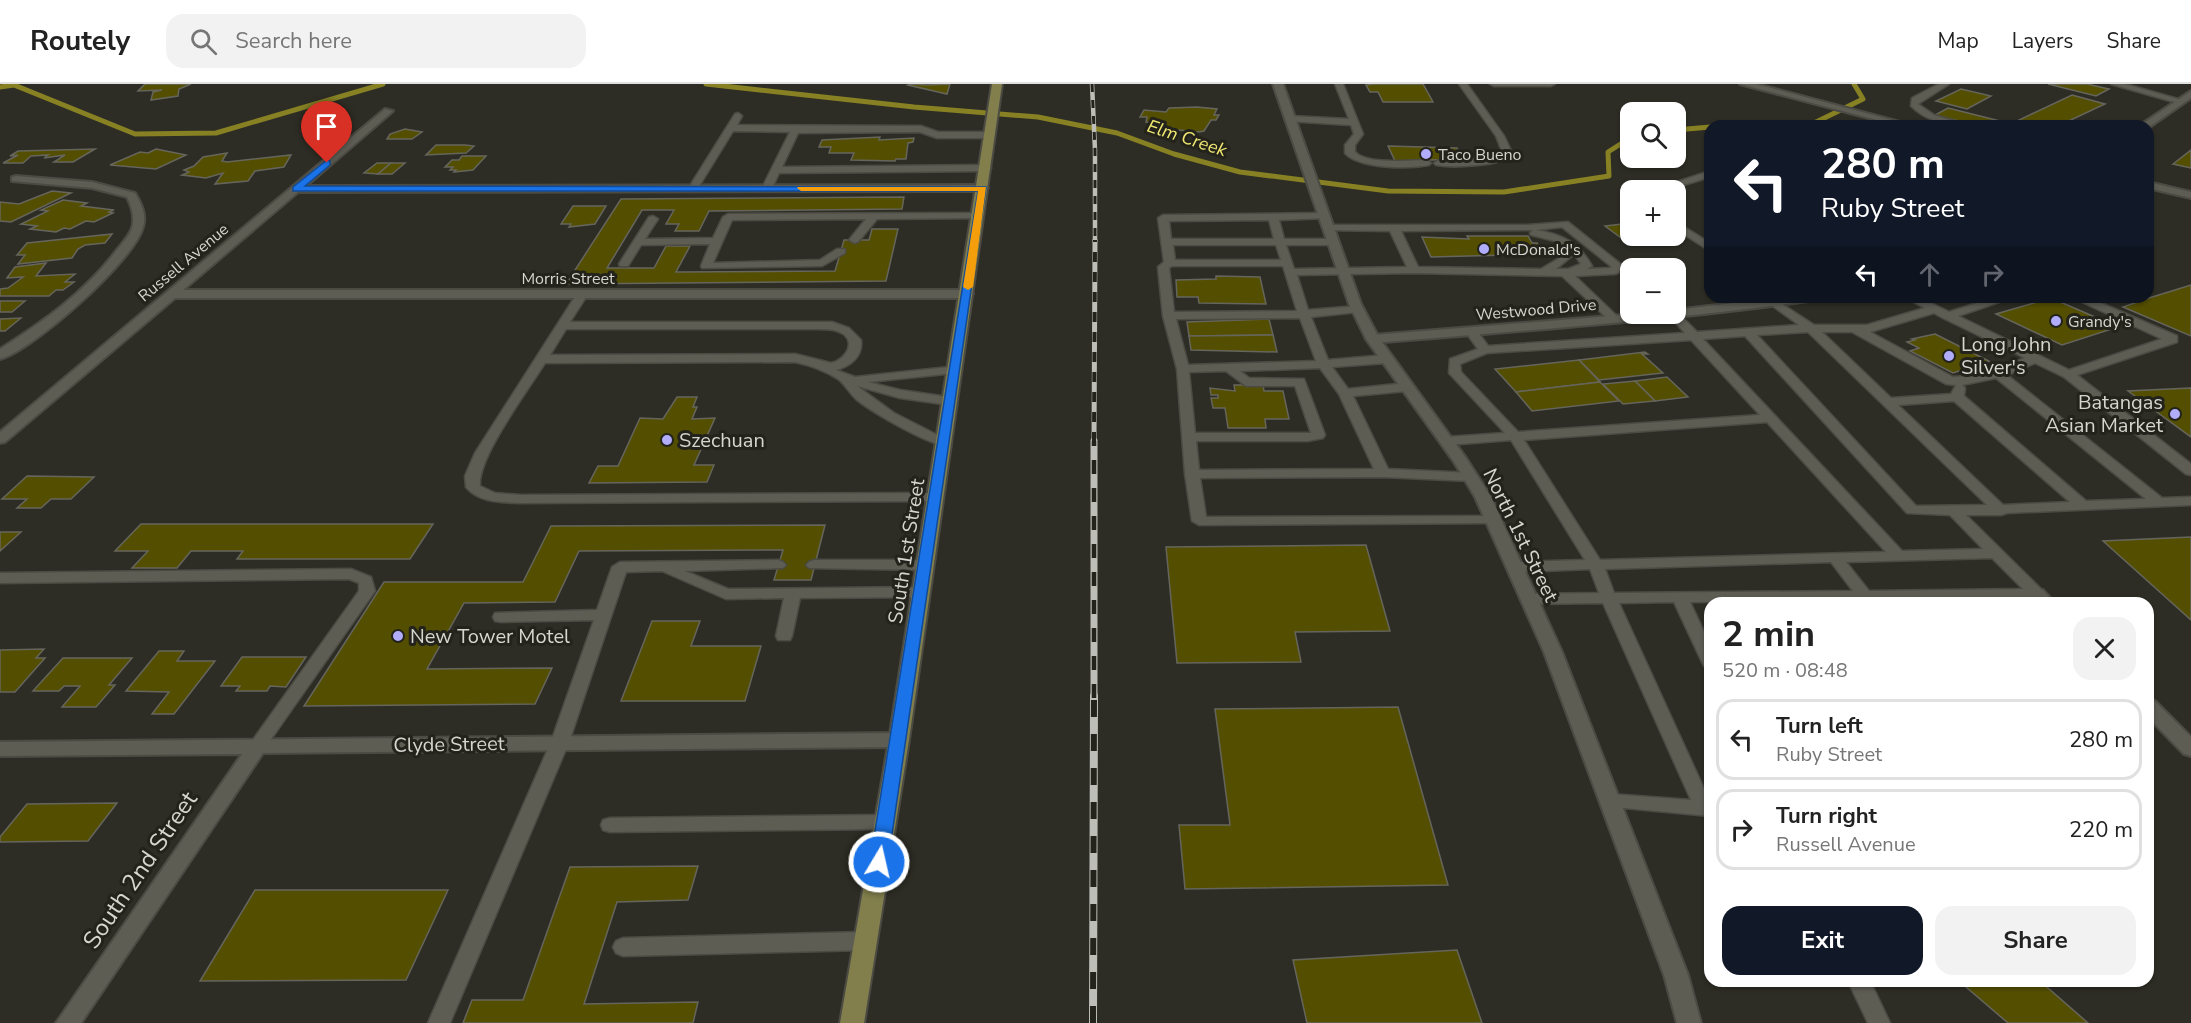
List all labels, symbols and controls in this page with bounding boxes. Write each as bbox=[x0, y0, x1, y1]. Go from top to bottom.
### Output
search box bbox=[166, 14, 586, 68]
text: Routely bbox=[30, 22, 130, 60]
icon: search bbox=[187, 25, 220, 58]
text: Search here bbox=[235, 26, 352, 56]
text: Map bbox=[1937, 27, 1979, 55]
text: Layers bbox=[2012, 27, 2073, 55]
text: Share bbox=[2106, 27, 2161, 55]
pin bbox=[301, 101, 352, 163]
map controls bbox=[1620, 102, 1686, 324]
button: search bbox=[1620, 102, 1686, 168]
icon: arrive bbox=[310, 110, 343, 143]
water label: Elm Creek bbox=[1144, 114, 1231, 162]
text: 280 m bbox=[1821, 136, 1945, 193]
place label: Taco Bueno bbox=[1438, 144, 1522, 166]
icon: left bbox=[1722, 144, 1800, 222]
marker: Taco Bueno bbox=[1419, 147, 1433, 161]
button: + bbox=[1620, 180, 1686, 246]
text: Ruby Street bbox=[1821, 190, 1964, 227]
street label: Russell Avenue bbox=[134, 218, 233, 307]
place label: McDonald's bbox=[1496, 239, 1581, 261]
marker: McDonald's bbox=[1477, 242, 1491, 256]
button: − bbox=[1620, 258, 1686, 324]
icon: left bbox=[1850, 258, 1883, 291]
icon: ahead bbox=[1913, 258, 1946, 291]
icon: right bbox=[1976, 258, 2009, 291]
street label: Morris Street bbox=[521, 268, 615, 290]
street label: Westwood Drive bbox=[1475, 294, 1597, 326]
place label: Grandy's bbox=[2068, 311, 2132, 333]
marker: Grandy's bbox=[2049, 314, 2063, 328]
place label: Long John Silver's bbox=[1961, 331, 2051, 381]
marker: Long John Silver's bbox=[1942, 349, 1956, 363]
place label: Batangas Asian Market bbox=[2045, 389, 2164, 439]
marker: Batangas Asian Market bbox=[2168, 407, 2182, 421]
place label: Szechuan bbox=[679, 427, 765, 454]
marker: Szechuan bbox=[660, 433, 674, 447]
street label: North 1st Street bbox=[1477, 464, 1565, 607]
street label: South 1st Street bbox=[882, 476, 931, 625]
text: 2 min bbox=[1722, 610, 1815, 659]
button: close bbox=[2073, 617, 2136, 680]
place label: New Tower Motel bbox=[410, 623, 570, 650]
marker: New Tower Motel bbox=[391, 629, 405, 643]
text: 520 m · 08:48 bbox=[1722, 657, 1848, 684]
text: Turn left bbox=[1776, 711, 1863, 741]
icon: left bbox=[1725, 723, 1758, 756]
text: 280 m bbox=[2069, 725, 2133, 755]
street label: Clyde Street bbox=[393, 730, 506, 759]
text: Ruby Street bbox=[1776, 741, 1882, 768]
street label: South 2nd Street bbox=[75, 785, 205, 955]
text: Turn right bbox=[1776, 801, 1877, 831]
icon: right bbox=[1725, 813, 1758, 846]
text: 220 m bbox=[2069, 815, 2133, 845]
position arrow bbox=[847, 830, 911, 894]
text: Russell Avenue bbox=[1776, 831, 1916, 858]
button: Exit bbox=[1722, 906, 1923, 975]
button: Share bbox=[1935, 906, 2136, 975]

